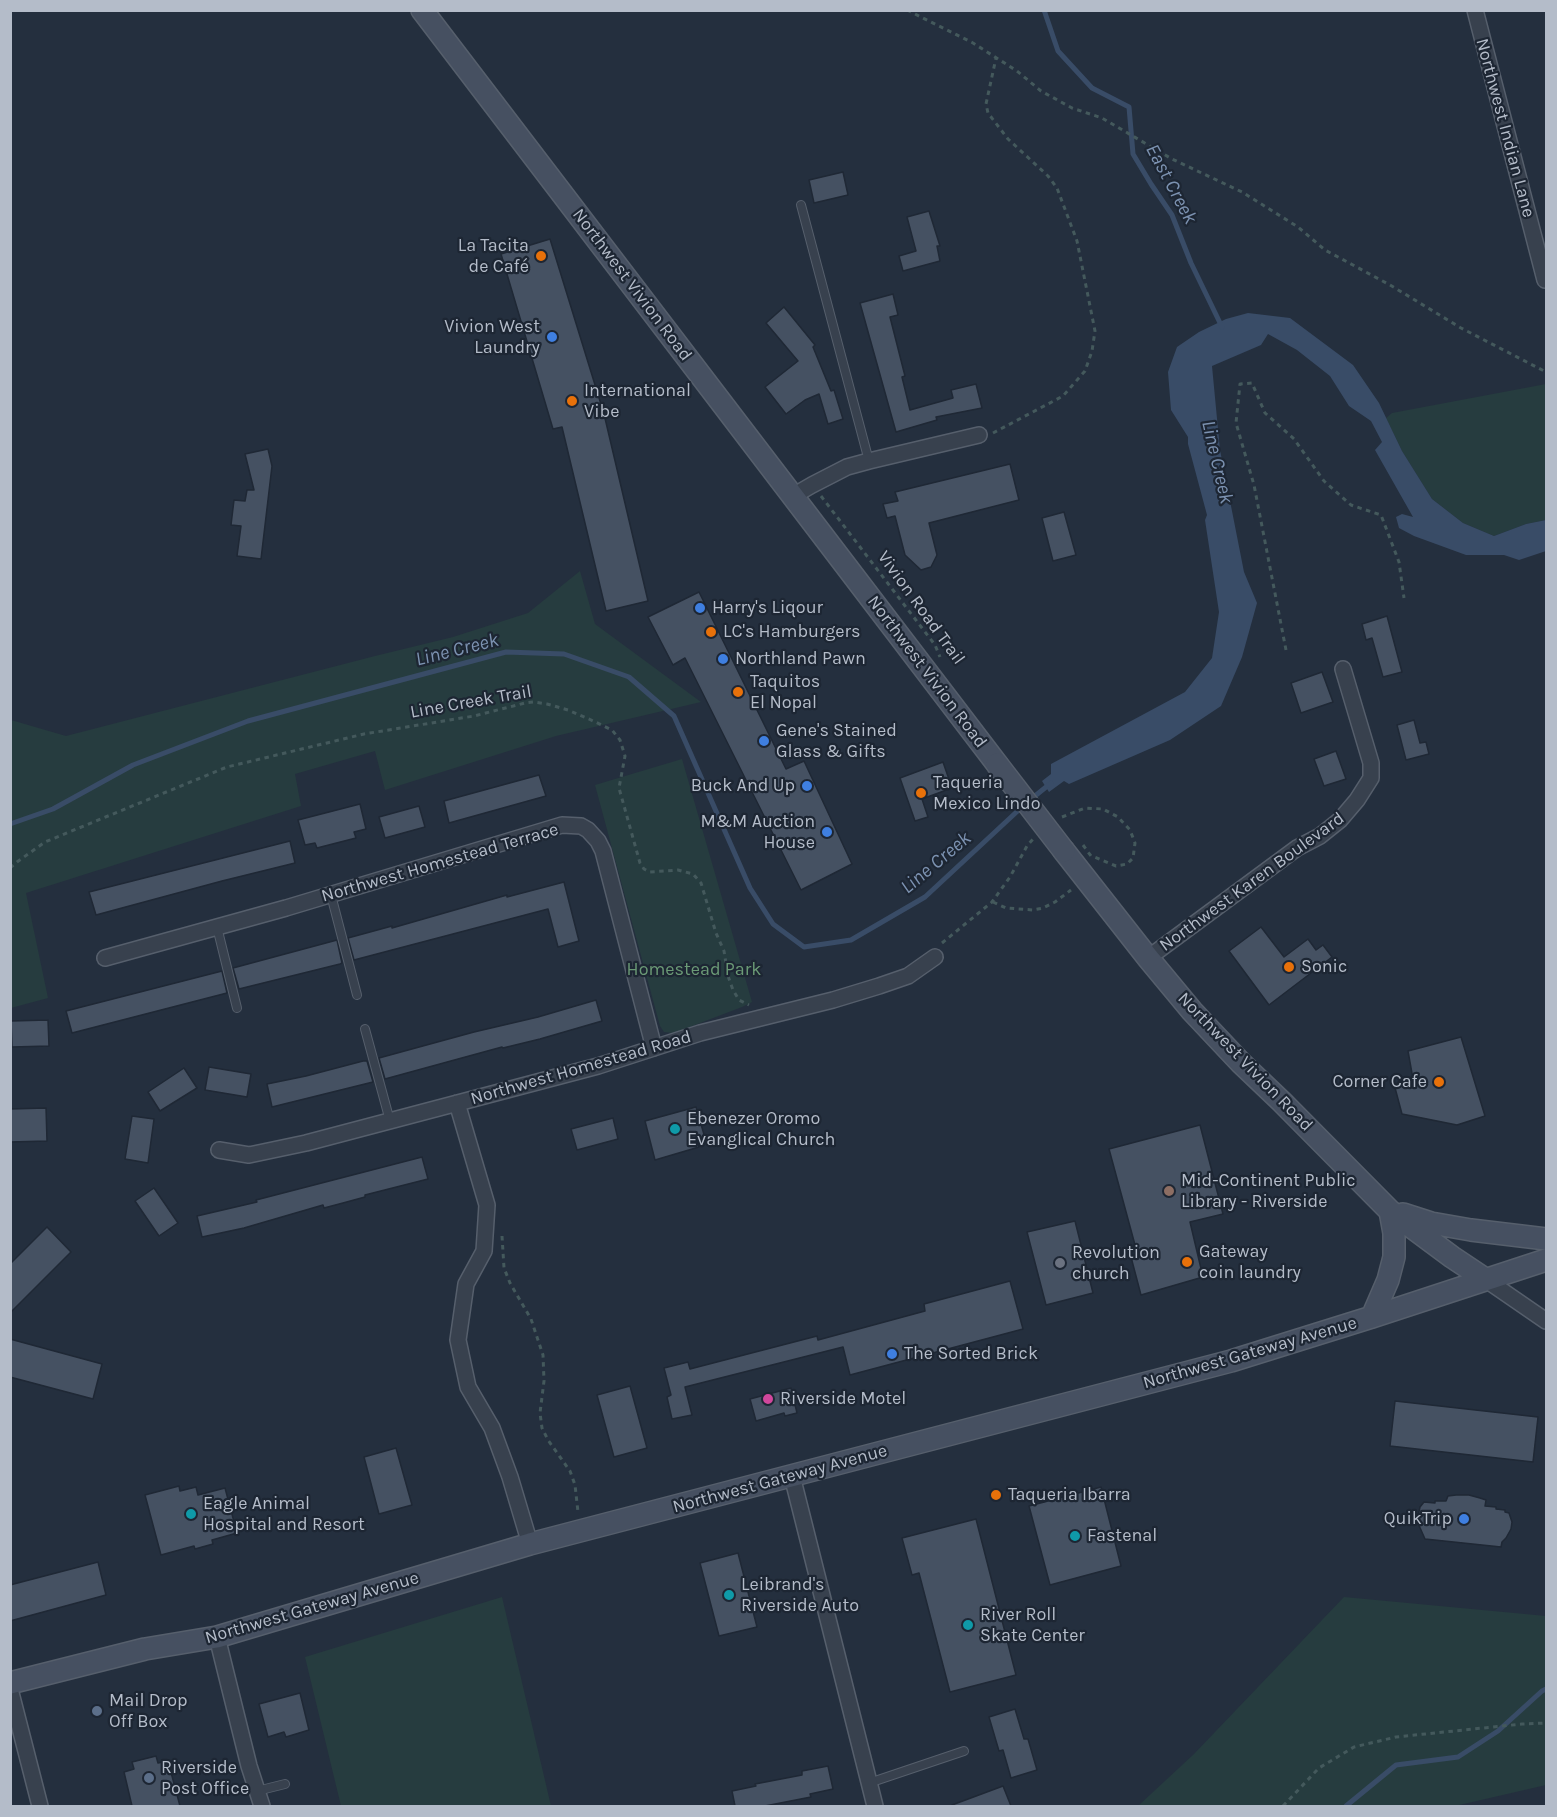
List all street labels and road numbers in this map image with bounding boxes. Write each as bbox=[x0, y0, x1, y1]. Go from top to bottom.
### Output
street label: Northwest Indian Lane bbox=[1471, 36, 1539, 220]
street label: Northwest Vivion Road bbox=[568, 204, 696, 366]
street label: Vivion Road Trail bbox=[873, 547, 969, 669]
street label: Northwest Vivion Road bbox=[863, 591, 991, 753]
street label: Line Creek Trail bbox=[408, 681, 534, 723]
street label: Northwest Karen Boulevard bbox=[1155, 808, 1349, 956]
street label: Northwest Homestead Terrace bbox=[319, 819, 561, 907]
street label: Northwest Vivion Road bbox=[1173, 988, 1317, 1136]
street label: Northwest Homestead Road bbox=[468, 1026, 694, 1110]
street label: Northwest Gateway Avenue bbox=[1141, 1312, 1359, 1394]
street label: Northwest Gateway Avenue bbox=[670, 1440, 890, 1518]
street label: Northwest Gateway Avenue bbox=[203, 1567, 421, 1649]

